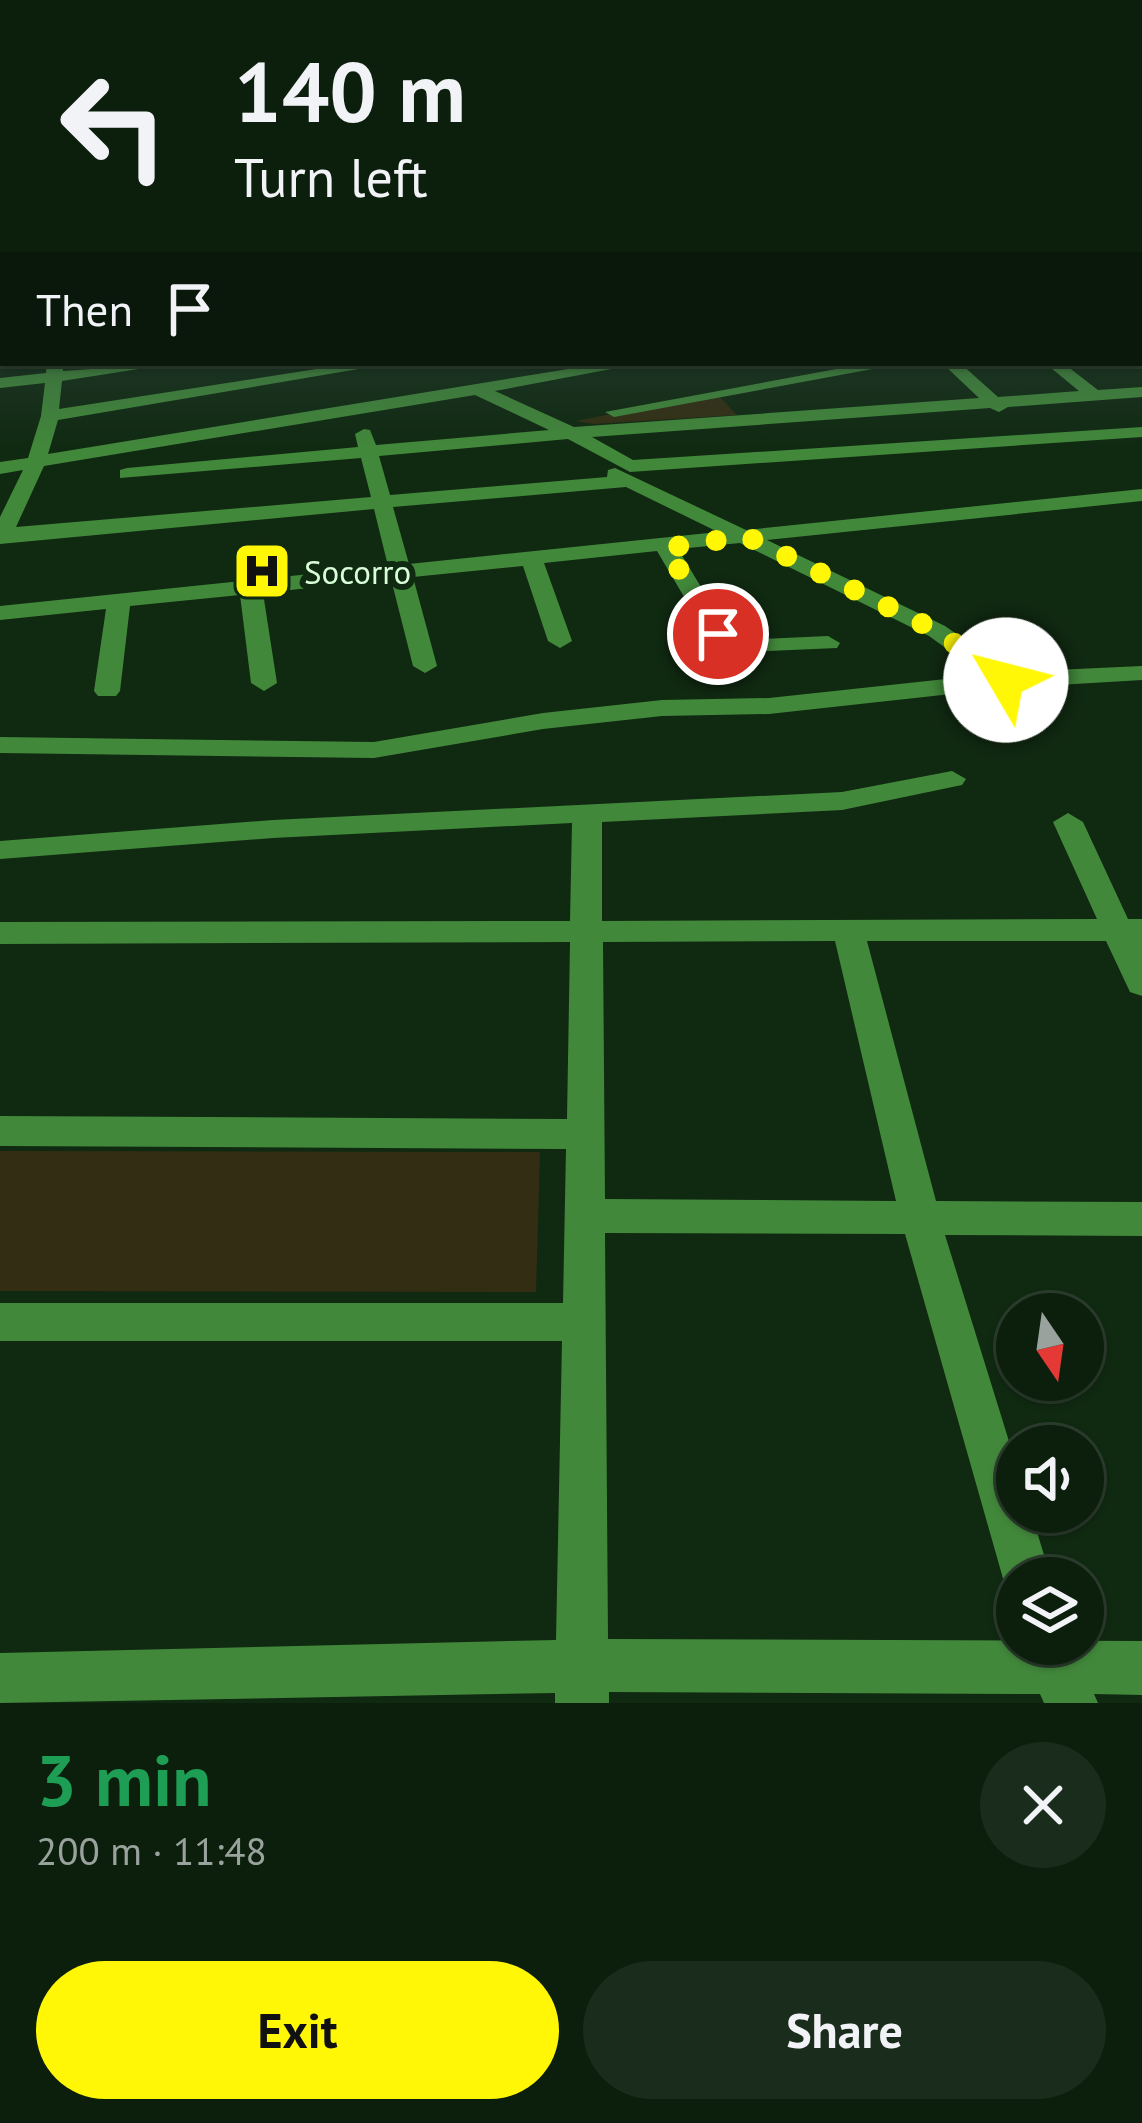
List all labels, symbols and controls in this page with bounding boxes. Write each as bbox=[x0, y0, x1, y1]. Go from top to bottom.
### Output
text: 140 m bbox=[234, 36, 466, 145]
icon: left bbox=[36, 48, 192, 204]
text: Turn left bbox=[234, 142, 428, 212]
icon: arrive bbox=[157, 276, 223, 342]
text: Then bbox=[36, 280, 133, 338]
hospital icon: Socorro bbox=[231, 540, 293, 602]
place label: Socorro bbox=[304, 550, 411, 593]
pin bbox=[667, 583, 769, 685]
icon: arrive bbox=[685, 601, 751, 667]
position arrow bbox=[943, 617, 1069, 743]
north arrow bbox=[996, 1293, 1104, 1401]
map controls bbox=[996, 1293, 1104, 1665]
button: sound bbox=[996, 1425, 1104, 1533]
button: layers bbox=[996, 1557, 1104, 1665]
text: 3 min bbox=[36, 1733, 212, 1826]
button: close bbox=[980, 1742, 1106, 1868]
text: 200 m · 11:48 bbox=[36, 1825, 267, 1876]
button: Exit bbox=[36, 1961, 559, 2099]
button: Share bbox=[583, 1961, 1106, 2099]

